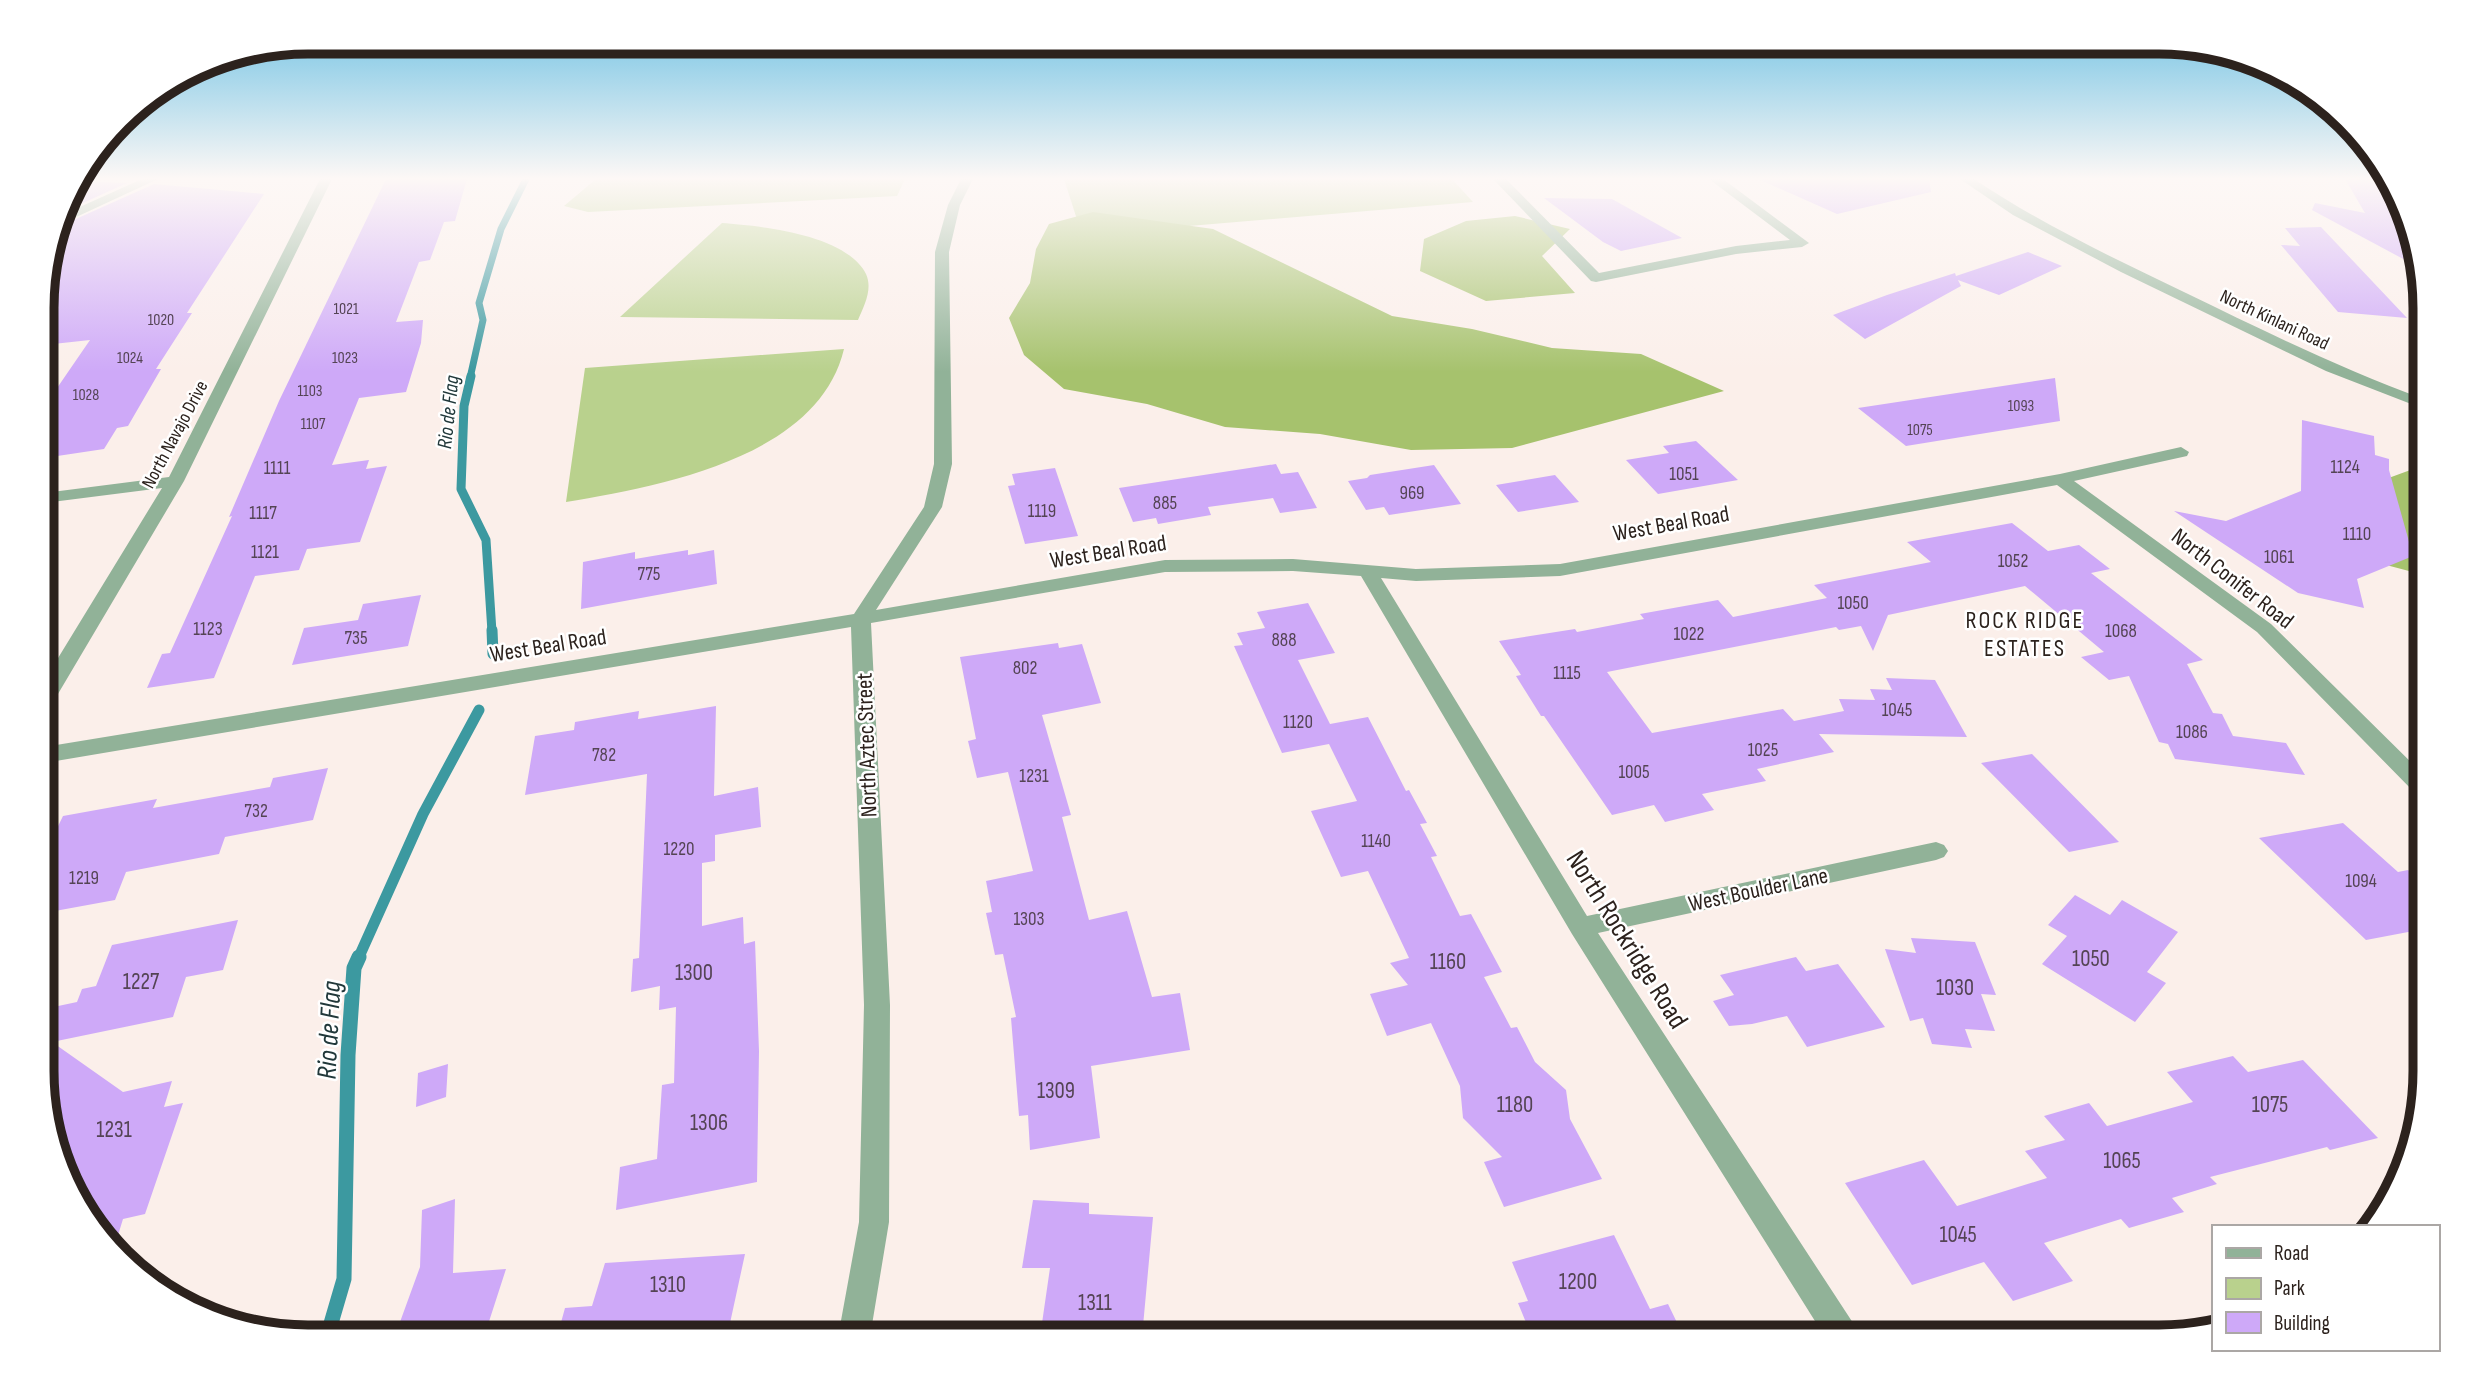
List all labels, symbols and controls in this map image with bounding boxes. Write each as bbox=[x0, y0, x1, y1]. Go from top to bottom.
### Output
street label: North Kinlani Road bbox=[2216, 285, 2333, 356]
house number: 1021 bbox=[334, 300, 359, 319]
house number: 1020 bbox=[148, 311, 174, 330]
house number: 1024 bbox=[117, 349, 143, 368]
house number: 1023 bbox=[332, 349, 358, 368]
water label: Rio de Flag bbox=[432, 374, 465, 450]
street label: North Navajo Drive bbox=[137, 377, 213, 493]
house number: 1103 bbox=[297, 382, 323, 401]
house number: 1028 bbox=[73, 386, 99, 405]
house number: 1093 bbox=[2008, 397, 2034, 416]
house number: 1107 bbox=[301, 415, 326, 434]
house number: 1075 bbox=[1907, 421, 1933, 440]
house number: 1124 bbox=[2330, 456, 2360, 479]
house number: 1111 bbox=[264, 457, 291, 480]
house number: 1051 bbox=[1669, 463, 1699, 486]
house number: 969 bbox=[1399, 482, 1425, 505]
house number: 885 bbox=[1153, 492, 1177, 515]
house number: 1119 bbox=[1028, 500, 1056, 523]
street label: West Beal Road bbox=[1611, 500, 1731, 548]
house number: 1117 bbox=[249, 502, 277, 525]
street label: North Conifer Road bbox=[2166, 522, 2299, 635]
house number: 1110 bbox=[2343, 523, 2371, 546]
street label: West Beal Road bbox=[1048, 529, 1168, 575]
house number: 1121 bbox=[251, 541, 279, 564]
house number: 1061 bbox=[2264, 546, 2294, 569]
house number: 1052 bbox=[1998, 550, 2028, 573]
house number: 775 bbox=[638, 563, 660, 586]
house number: 1050 bbox=[1837, 592, 1869, 615]
district label: ROCK RIDGE ESTATES bbox=[1966, 606, 2084, 663]
house number: 1123 bbox=[193, 618, 223, 641]
house number: 1068 bbox=[2105, 620, 2137, 643]
street label: West Beal Road bbox=[488, 623, 608, 669]
house number: 1022 bbox=[1674, 623, 1704, 646]
house number: 735 bbox=[344, 627, 368, 650]
house number: 888 bbox=[1271, 629, 1297, 652]
house number: 802 bbox=[1013, 657, 1037, 680]
house number: 1115 bbox=[1553, 662, 1581, 685]
street label: North Aztec Street bbox=[850, 672, 884, 818]
house number: 1045 bbox=[1882, 699, 1912, 722]
house number: 1120 bbox=[1283, 711, 1313, 734]
house number: 1086 bbox=[2176, 721, 2208, 744]
house number: 1025 bbox=[1748, 739, 1778, 762]
house number: 782 bbox=[592, 744, 616, 767]
house number: 1005 bbox=[1618, 761, 1650, 784]
house number: 1231 bbox=[1019, 765, 1049, 788]
house number: 732 bbox=[244, 800, 268, 823]
house number: 1140 bbox=[1361, 830, 1391, 853]
house number: 1220 bbox=[663, 838, 695, 861]
street label: North Rockridge Road bbox=[1559, 845, 1695, 1035]
street label: West Boulder Lane bbox=[1686, 862, 1831, 918]
house number: 1219 bbox=[69, 867, 99, 890]
house number: 1094 bbox=[2345, 870, 2377, 893]
house number: 1303 bbox=[1013, 908, 1045, 931]
house number: 1050 bbox=[2072, 945, 2110, 973]
house number: 1160 bbox=[1430, 948, 1466, 976]
house number: 1300 bbox=[675, 959, 713, 987]
house number: 1227 bbox=[123, 968, 159, 996]
house number: 1030 bbox=[1936, 974, 1974, 1002]
water label: Rio de Flag bbox=[310, 979, 349, 1080]
house number: 1309 bbox=[1037, 1077, 1075, 1105]
house number: 1180 bbox=[1497, 1091, 1533, 1119]
house number: 1075 bbox=[2252, 1091, 2288, 1119]
house number: 1306 bbox=[690, 1109, 728, 1137]
house number: 1231 bbox=[96, 1116, 132, 1144]
house number: 1065 bbox=[2103, 1147, 2141, 1175]
house number: 1045 bbox=[1939, 1221, 1977, 1249]
legend bbox=[2212, 1225, 2439, 1351]
text: Road bbox=[2274, 1241, 2309, 1266]
house number: 1200 bbox=[1559, 1268, 1597, 1296]
house number: 1310 bbox=[650, 1271, 686, 1299]
text: Park bbox=[2274, 1276, 2305, 1301]
house number: 1311 bbox=[1078, 1289, 1112, 1317]
text: Building bbox=[2274, 1311, 2330, 1336]

